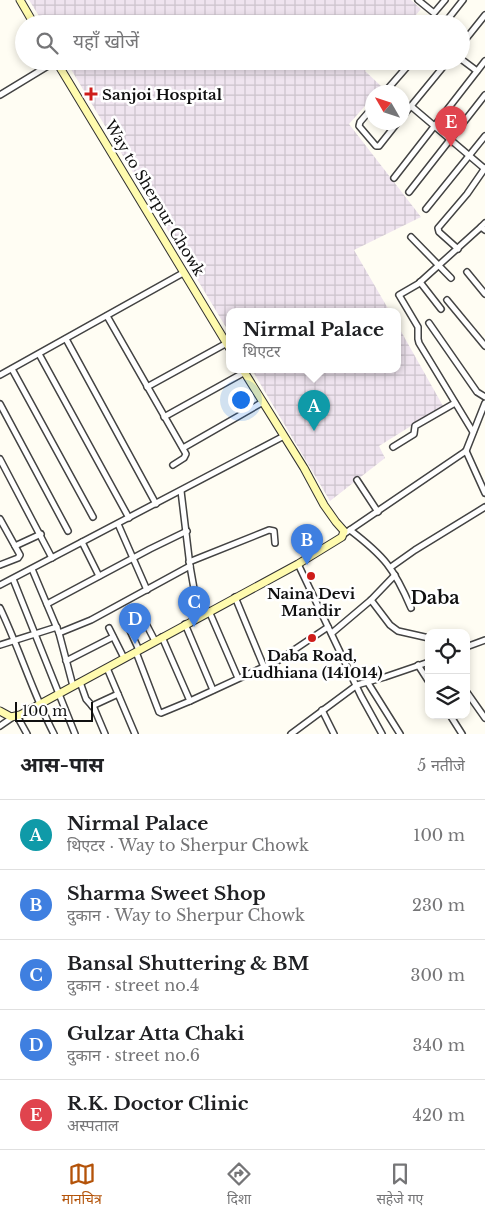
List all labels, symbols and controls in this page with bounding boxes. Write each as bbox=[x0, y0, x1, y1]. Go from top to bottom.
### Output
search box bbox=[15, 15, 470, 70]
icon: search bbox=[33, 29, 61, 57]
text: यहाँ खोजें bbox=[73, 30, 139, 53]
place label: Sanjoi Hospital bbox=[102, 85, 223, 104]
north arrow bbox=[365, 85, 410, 130]
marker: Sanjoi Hospital bbox=[84, 87, 98, 101]
pin: E bbox=[435, 106, 467, 147]
street label: Way to Sherpur Chowk bbox=[100, 116, 209, 280]
popup bbox=[226, 308, 401, 373]
text: Nirmal Palace bbox=[243, 318, 384, 341]
text: थिएटर bbox=[243, 341, 281, 361]
your location bbox=[228, 387, 254, 413]
pin: A bbox=[298, 390, 330, 431]
pin: B bbox=[291, 524, 323, 565]
marker: Naina Devi Mandir bbox=[305, 570, 317, 582]
place label: Naina Devi Mandir bbox=[267, 584, 356, 620]
pin: C bbox=[178, 586, 210, 627]
district label: Daba bbox=[410, 587, 460, 609]
pin: D bbox=[119, 603, 151, 644]
map controls bbox=[425, 629, 470, 719]
button: locate bbox=[425, 629, 470, 674]
marker: Daba Road, Ludhiana (141014) bbox=[306, 632, 318, 644]
place label: Daba Road, Ludhiana (141014) bbox=[241, 646, 383, 682]
button: layers bbox=[425, 674, 470, 719]
scale bar bbox=[15, 699, 92, 722]
text: 100 m bbox=[22, 702, 67, 720]
text: आस-पास bbox=[20, 752, 104, 778]
text: 5 नतीजे bbox=[417, 755, 465, 775]
text: Nirmal Palace bbox=[67, 812, 208, 835]
text: A bbox=[30, 825, 42, 845]
text: 100 m bbox=[413, 825, 465, 845]
text: थिएटर · Way to Sherpur Chowk bbox=[67, 835, 309, 855]
text: Sharma Sweet Shop bbox=[67, 882, 266, 905]
text: B bbox=[30, 895, 42, 915]
text: 230 m bbox=[412, 895, 465, 915]
text: दुकान · Way to Sherpur Chowk bbox=[67, 905, 305, 925]
text: Bansal Shuttering & BM bbox=[67, 952, 309, 975]
text: C bbox=[29, 965, 43, 985]
text: 300 m bbox=[411, 965, 465, 985]
text: दुकान · street no.4 bbox=[67, 975, 199, 995]
text: Gulzar Atta Chaki bbox=[67, 1022, 244, 1045]
text: D bbox=[29, 1035, 43, 1055]
text: 340 m bbox=[413, 1035, 465, 1055]
text: दुकान · street no.6 bbox=[67, 1045, 200, 1065]
text: R.K. Doctor Clinic bbox=[67, 1092, 249, 1115]
text: E bbox=[30, 1105, 42, 1125]
text: 420 m bbox=[413, 1105, 465, 1125]
text: अस्पताल bbox=[67, 1115, 119, 1135]
tab: मानचित्र bbox=[62, 1160, 102, 1210]
tab: दिशा bbox=[225, 1160, 253, 1210]
tab: सहेजे गए bbox=[376, 1160, 423, 1210]

